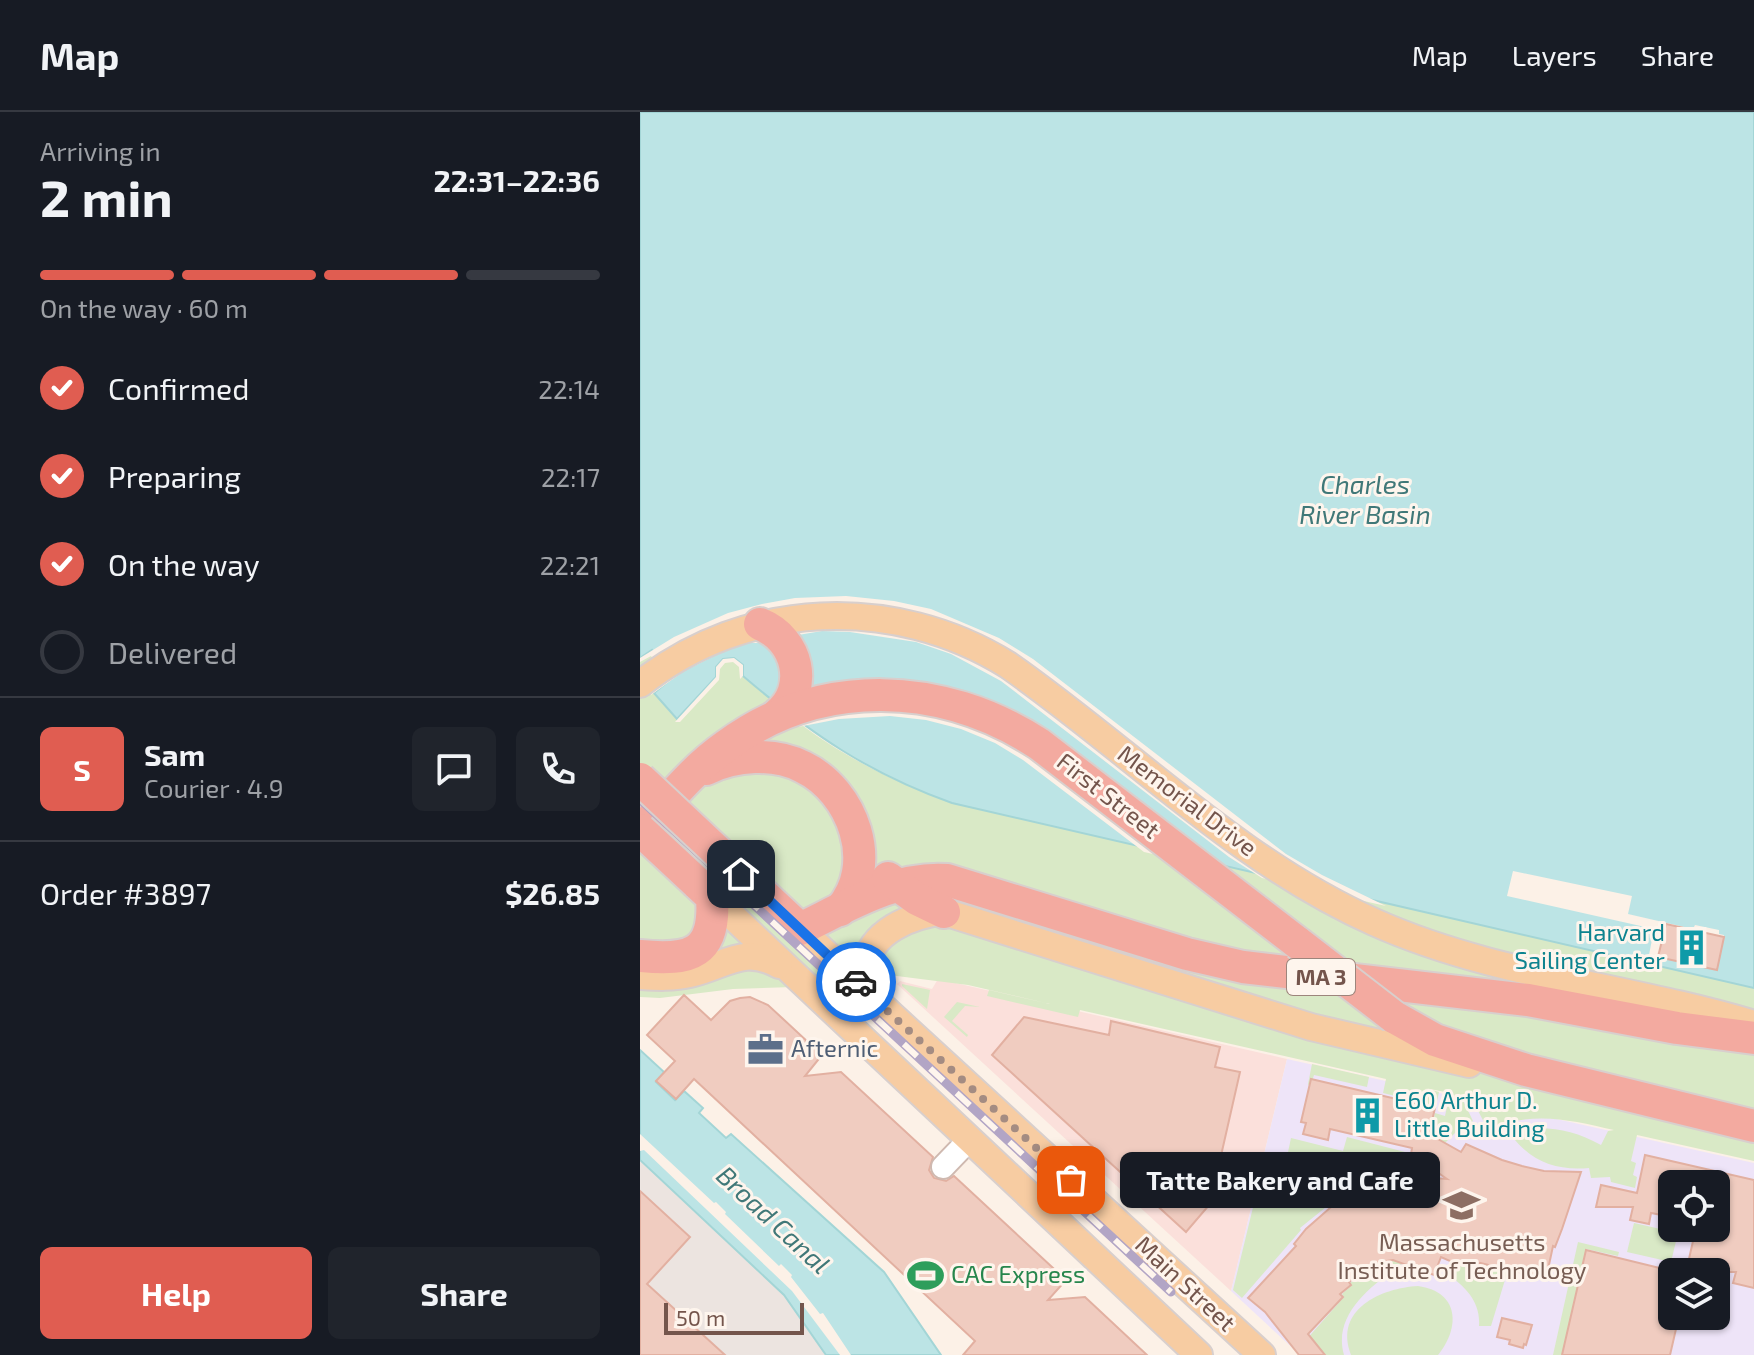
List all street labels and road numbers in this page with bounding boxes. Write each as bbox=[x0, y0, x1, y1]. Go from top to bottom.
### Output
street label: Memorial Drive bbox=[1113, 738, 1263, 861]
street label: First Street bbox=[1052, 746, 1166, 844]
road number: MA 3 bbox=[1287, 959, 1355, 995]
street label: Main Street bbox=[1130, 1229, 1242, 1337]

